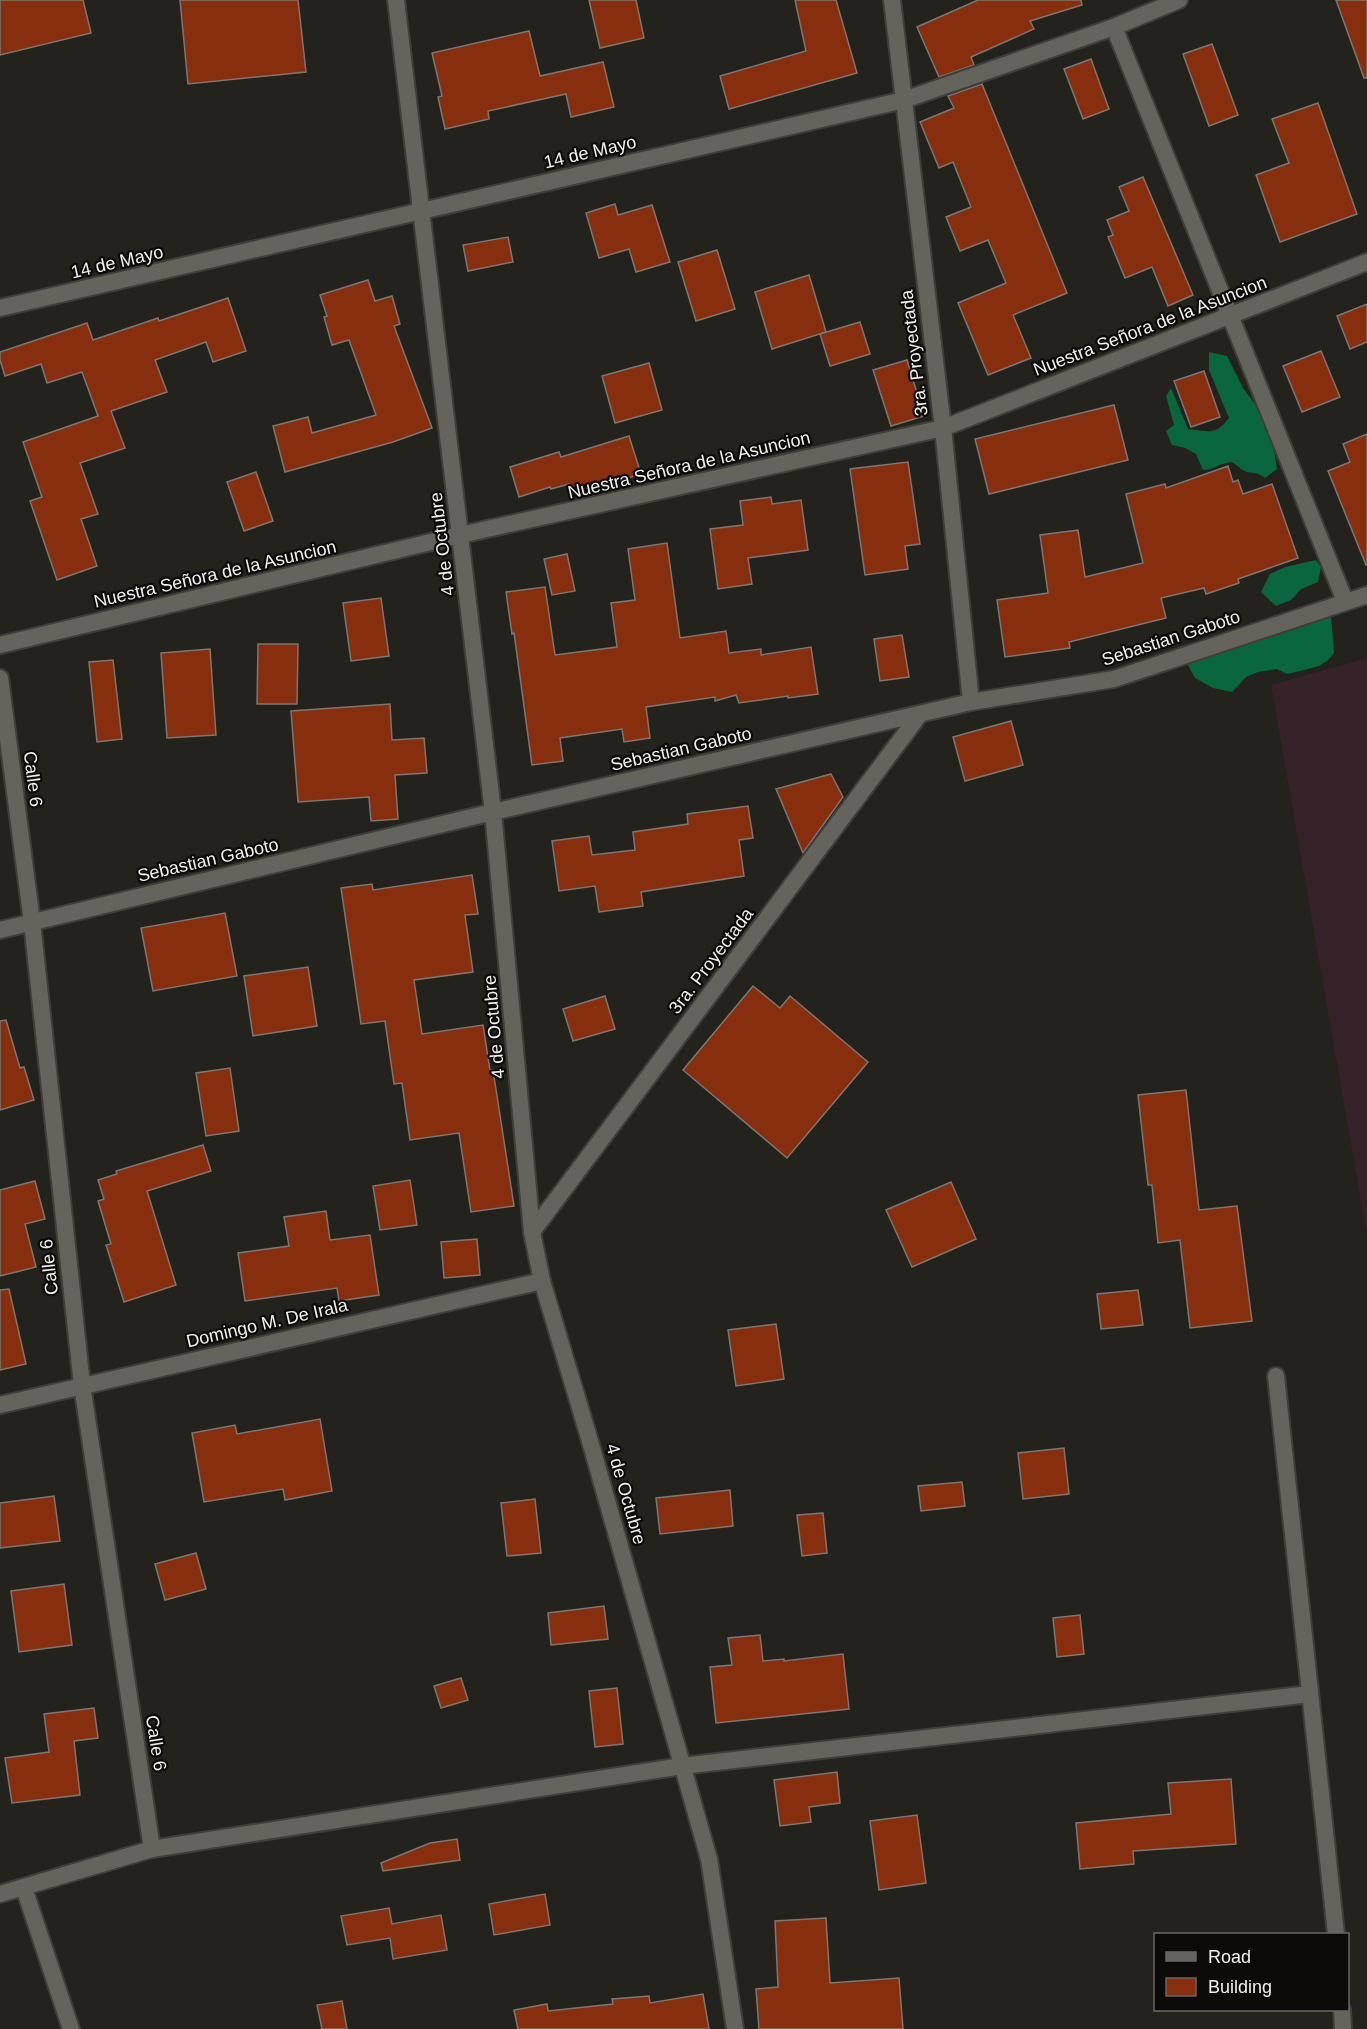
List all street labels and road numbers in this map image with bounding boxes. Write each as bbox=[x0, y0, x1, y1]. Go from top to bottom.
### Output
street label: 14 de Mayo bbox=[542, 132, 638, 172]
street label: 14 de Mayo bbox=[69, 242, 165, 282]
street label: Nuestra Señora de la Asuncion bbox=[1031, 272, 1269, 380]
street label: 3ra. Proyectada bbox=[896, 288, 932, 417]
street label: Nuestra Señora de la Asuncion bbox=[566, 427, 812, 503]
street label: 4 de Octubre bbox=[426, 491, 458, 597]
street label: Nuestra Señora de la Asuncion bbox=[92, 536, 338, 612]
street label: Sebastian Gaboto bbox=[1099, 606, 1243, 670]
street label: Sebastian Gaboto bbox=[609, 723, 753, 775]
street label: Calle 6 bbox=[20, 750, 46, 808]
street label: Sebastian Gaboto bbox=[136, 834, 280, 886]
street label: 3ra. Proyectada bbox=[665, 903, 758, 1018]
street label: 4 de Octubre bbox=[480, 974, 508, 1080]
street label: Calle 6 bbox=[36, 1238, 62, 1296]
street label: Domingo M. De Irala bbox=[184, 1294, 351, 1351]
street label: 4 de Octubre bbox=[602, 1441, 650, 1547]
street label: Calle 6 bbox=[142, 1714, 170, 1772]

